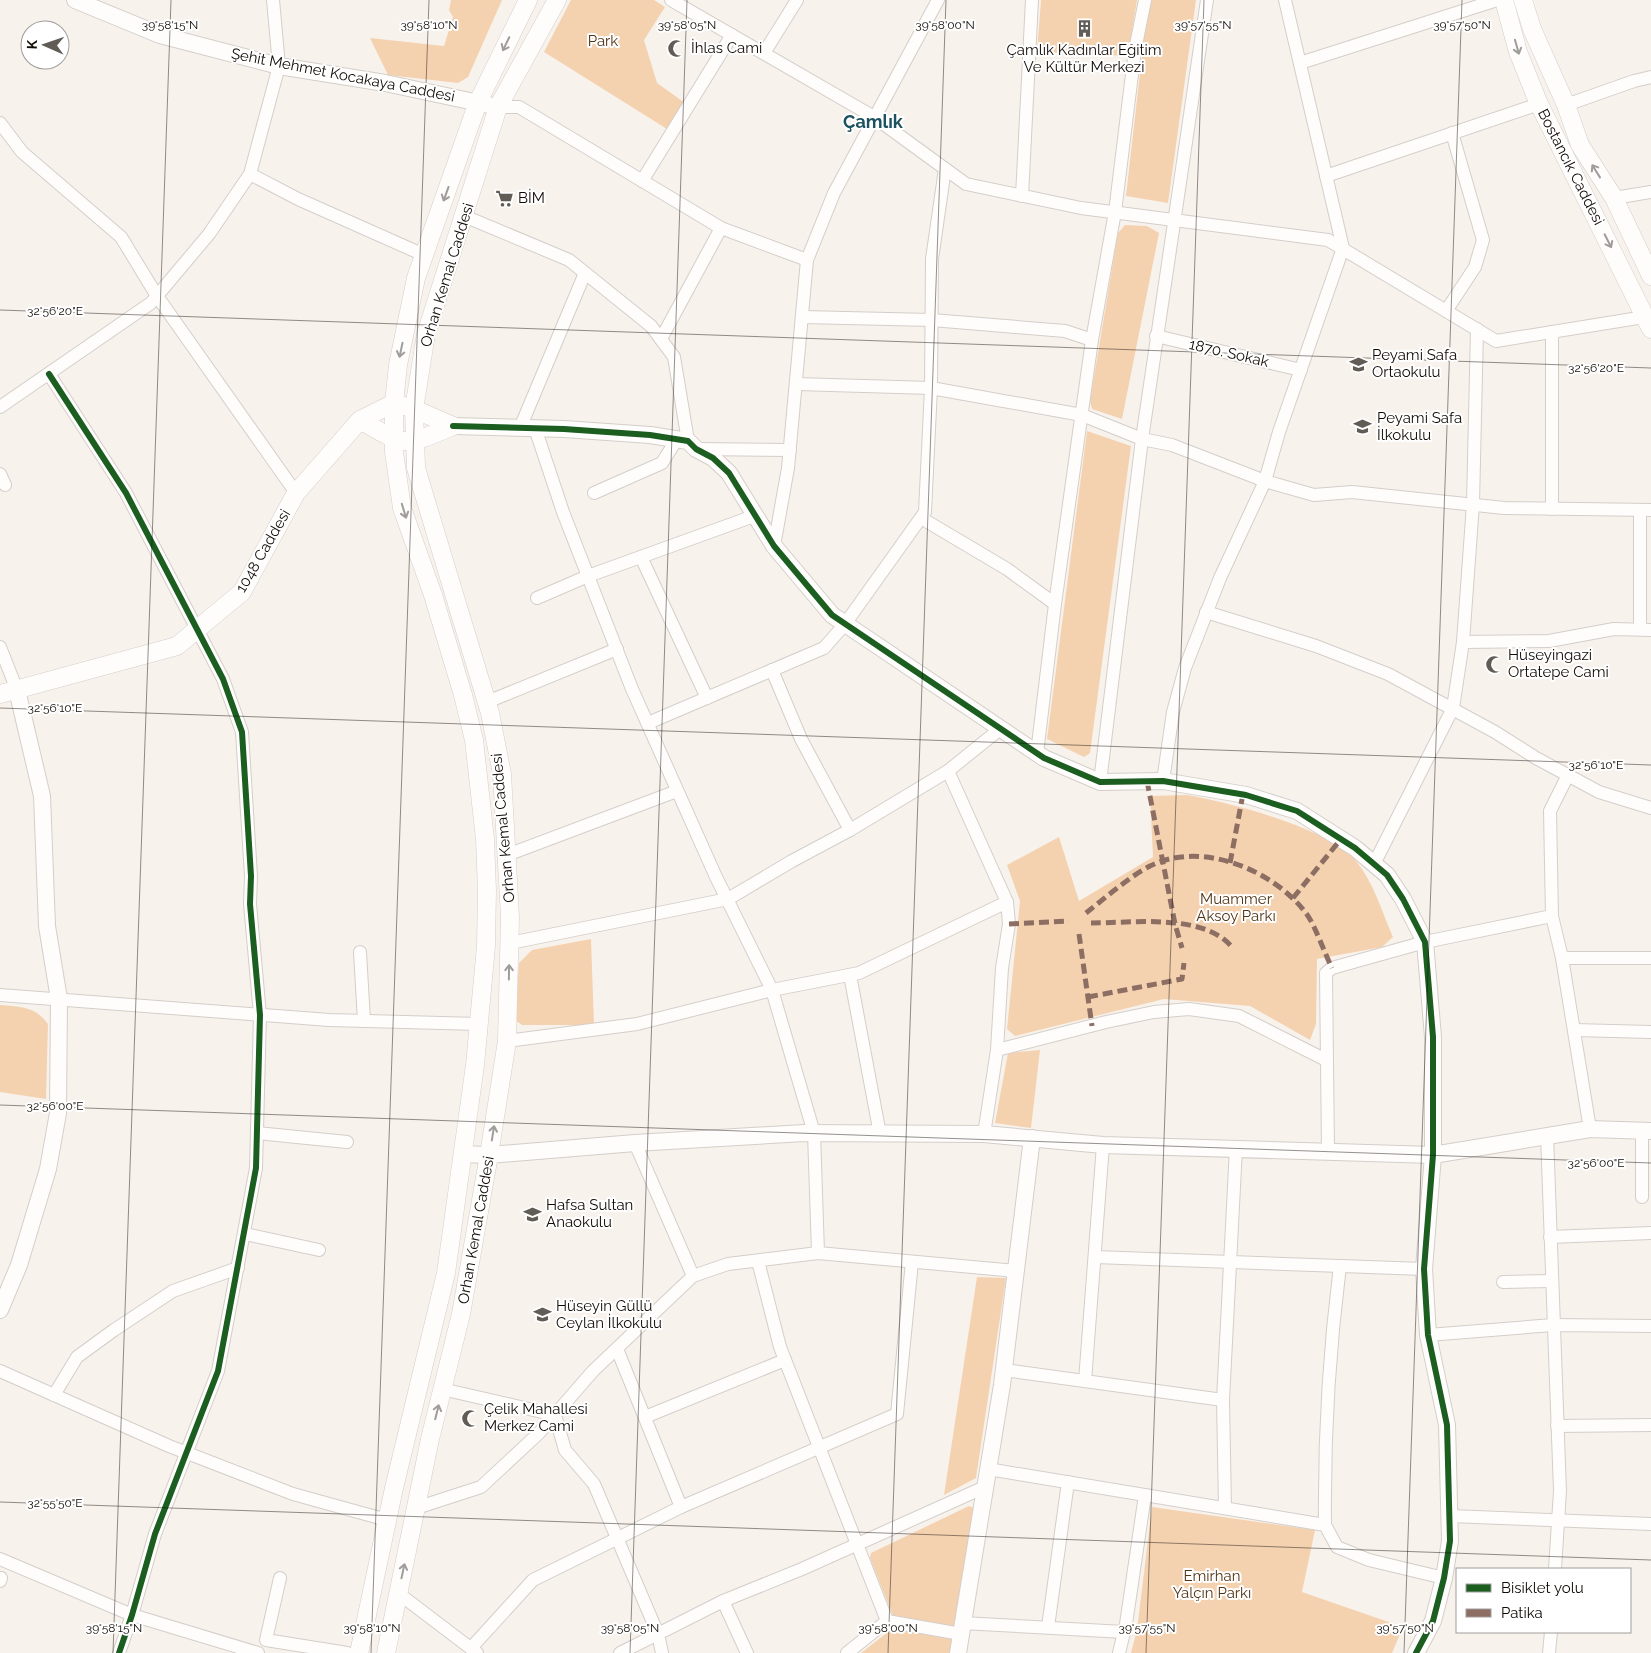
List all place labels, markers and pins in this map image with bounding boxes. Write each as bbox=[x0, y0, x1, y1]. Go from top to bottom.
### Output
building icon: Çamlık Kadınlar Eğitim Ve Kültür Merkezi bbox=[1074, 19, 1094, 39]
mosque icon: İhlas Cami bbox=[667, 38, 687, 58]
place label: İhlas Cami bbox=[691, 38, 762, 57]
place label: Çamlık Kadınlar Eğitim Ve Kültür Merkezi bbox=[1006, 41, 1162, 76]
supermarket icon: BİM bbox=[494, 188, 514, 208]
place label: BİM bbox=[518, 188, 545, 207]
place label: Peyami Safa Ortaokulu bbox=[1372, 346, 1457, 381]
school or university icon: Peyami Safa Ortaokulu bbox=[1348, 354, 1368, 374]
place label: Peyami Safa İlkokulu bbox=[1377, 409, 1462, 444]
school or university icon: Peyami Safa İlkokulu bbox=[1353, 417, 1373, 437]
place label: Hüseyingazi Ortatepe Cami bbox=[1508, 646, 1609, 681]
mosque icon: Hüseyingazi Ortatepe Cami bbox=[1484, 654, 1504, 674]
place label: Hafsa Sultan Anaokulu bbox=[546, 1196, 633, 1231]
school or university icon: Hafsa Sultan Anaokulu bbox=[522, 1204, 542, 1224]
place label: Hüseyin Güllü Ceylan İlkokulu bbox=[556, 1297, 662, 1332]
school or university icon: Hüseyin Güllü Ceylan İlkokulu bbox=[532, 1305, 552, 1325]
place label: Çelik Mahallesi Merkez Cami bbox=[484, 1400, 588, 1435]
mosque icon: Çelik Mahallesi Merkez Cami bbox=[460, 1408, 480, 1428]

